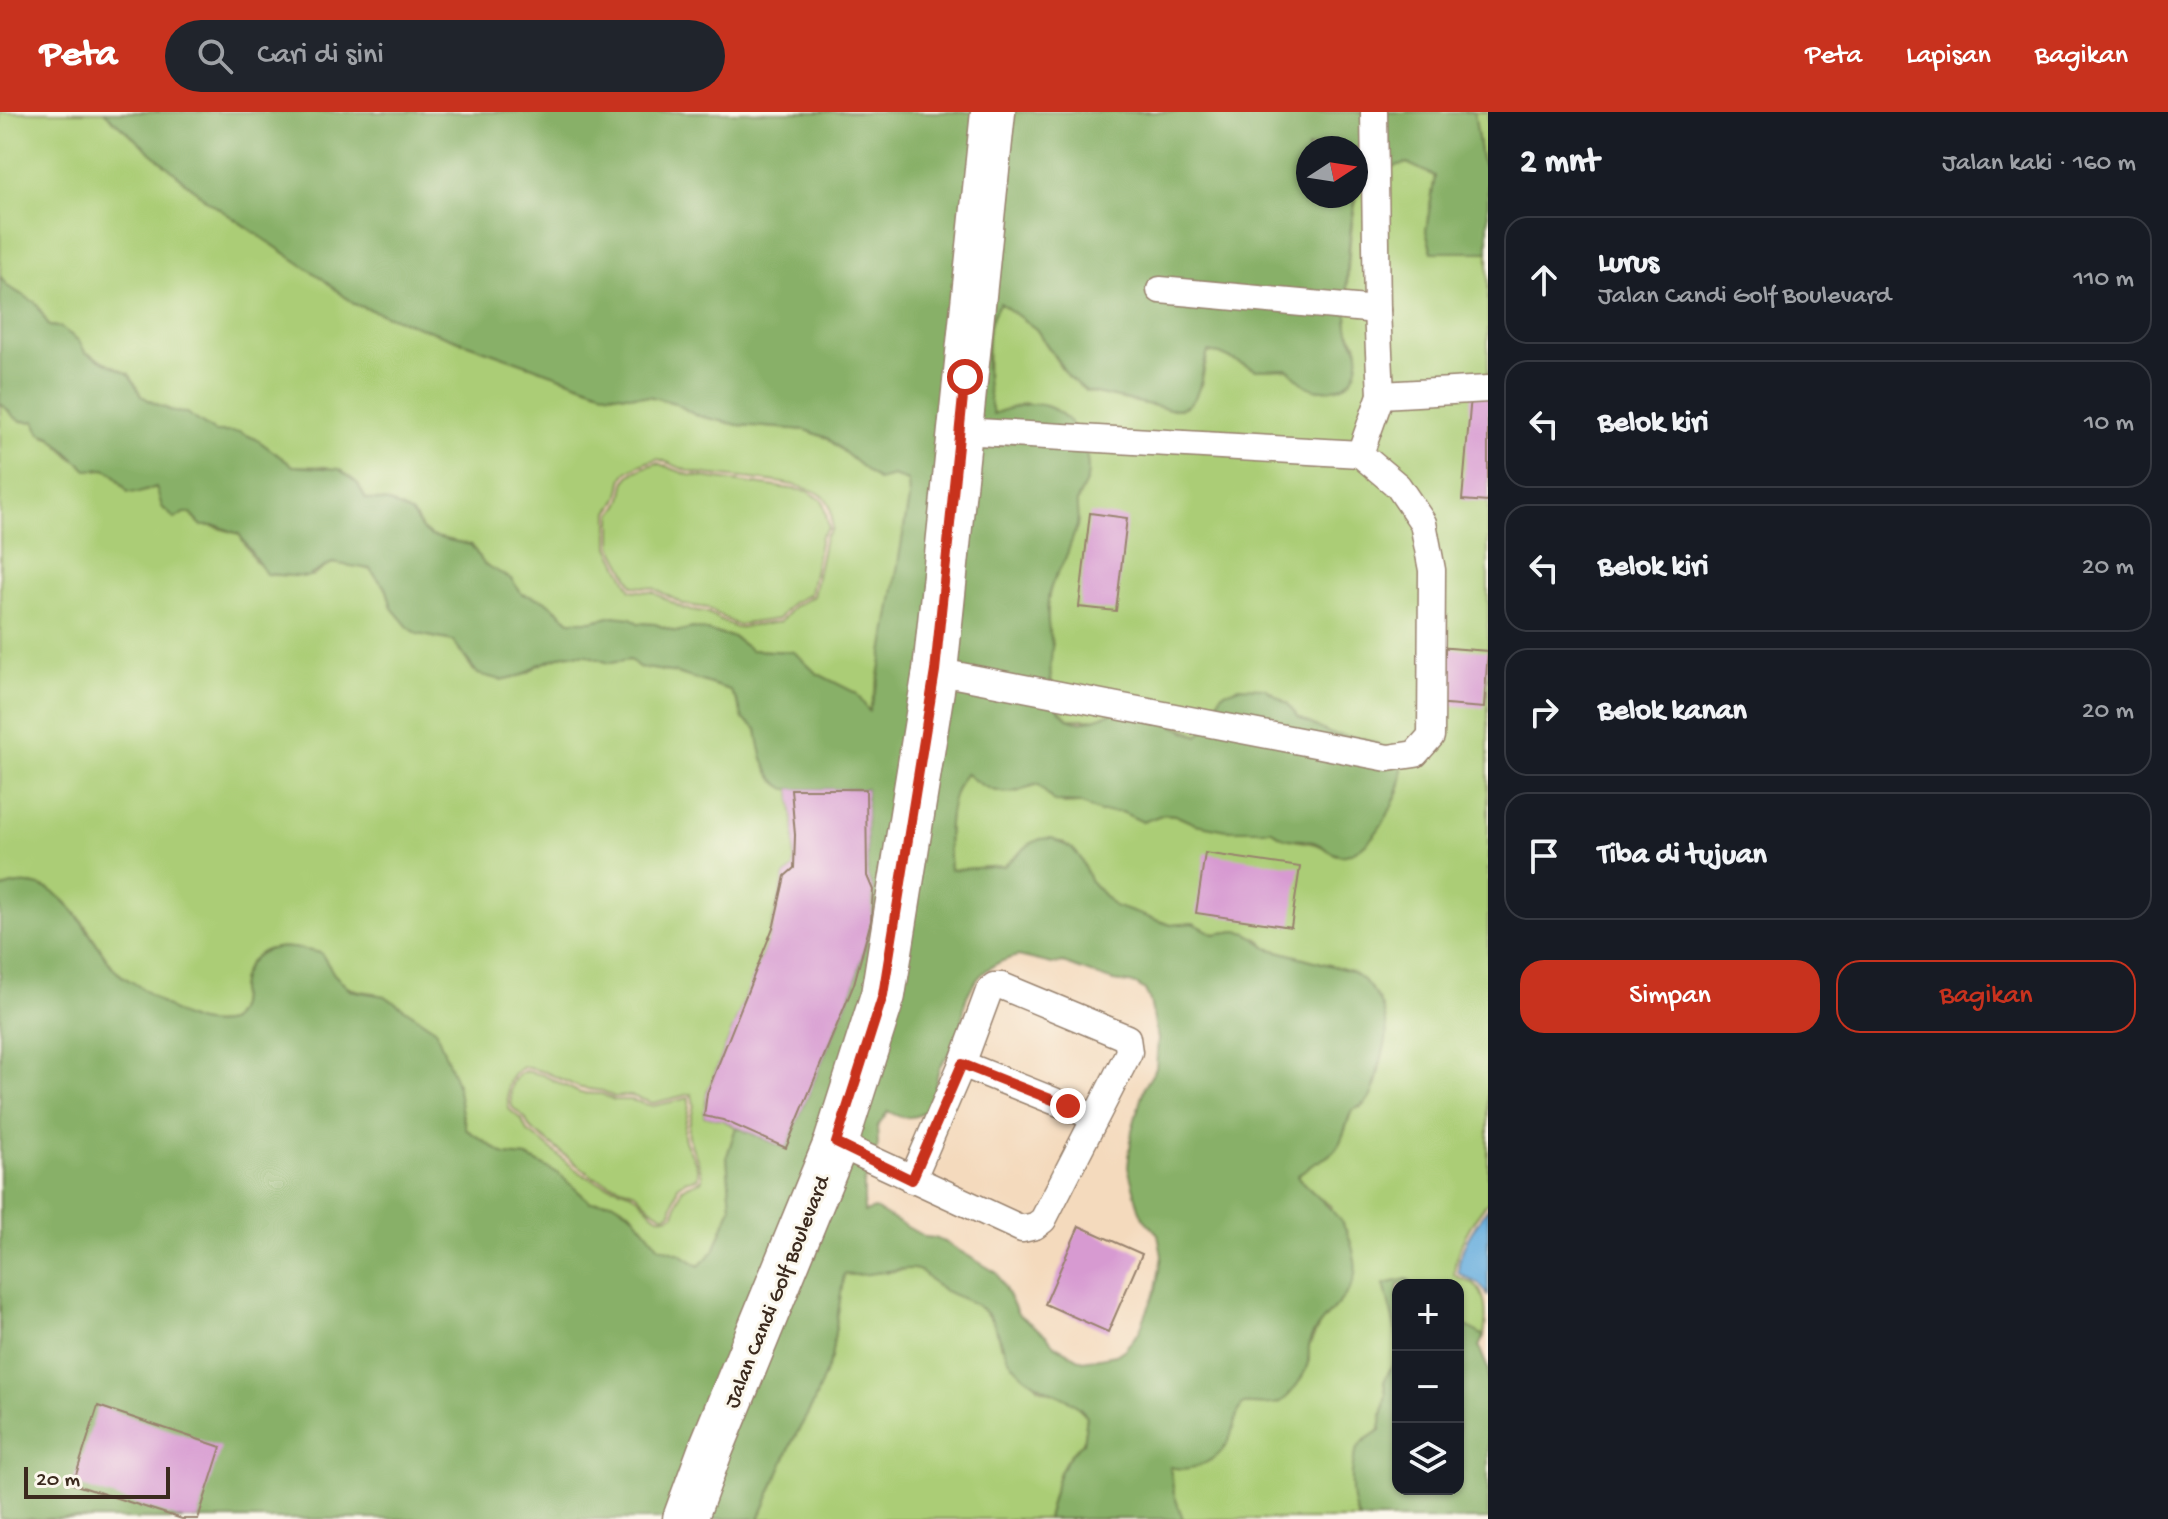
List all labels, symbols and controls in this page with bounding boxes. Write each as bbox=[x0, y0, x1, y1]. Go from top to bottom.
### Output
search box bbox=[165, 20, 725, 92]
text: Peta bbox=[40, 34, 117, 78]
icon: search bbox=[193, 34, 237, 78]
text: Cari di sini bbox=[257, 39, 384, 74]
text: Peta bbox=[1805, 40, 1862, 73]
text: Lapisan bbox=[1906, 40, 1991, 73]
text: Bagikan bbox=[2035, 40, 2128, 73]
north arrow bbox=[1296, 136, 1368, 208]
text: 2 mnt bbox=[1520, 144, 1599, 184]
text: Jalan kaki · 160 m bbox=[1942, 149, 2136, 180]
text: Lurus bbox=[1598, 247, 1659, 282]
icon: ahead bbox=[1522, 258, 1566, 302]
text: 110 m bbox=[2074, 265, 2134, 296]
text: Jalan Candi Golf Boulevard bbox=[1598, 282, 1891, 313]
route start bbox=[947, 359, 983, 395]
icon: left bbox=[1522, 402, 1566, 446]
text: Belok kiri bbox=[1598, 407, 1708, 442]
text: 10 m bbox=[2084, 409, 2134, 440]
icon: left bbox=[1522, 546, 1566, 590]
text: Belok kiri bbox=[1598, 551, 1708, 586]
text: 20 m bbox=[2082, 553, 2134, 584]
icon: right bbox=[1522, 690, 1566, 734]
text: Belok kanan bbox=[1598, 695, 1747, 730]
text: 20 m bbox=[2082, 697, 2134, 728]
icon: arrive bbox=[1522, 834, 1566, 878]
text: Tiba di tujuan bbox=[1598, 839, 1767, 874]
button: Simpan bbox=[1520, 960, 1820, 1033]
button: Bagikan bbox=[1836, 960, 2136, 1033]
route end bbox=[1050, 1088, 1086, 1124]
street label: Jalan Candi Golf Boulevard bbox=[720, 1171, 838, 1412]
map controls bbox=[1392, 1279, 1464, 1495]
button: + bbox=[1392, 1279, 1464, 1351]
button: − bbox=[1392, 1351, 1464, 1423]
button: layers bbox=[1392, 1423, 1464, 1495]
scale bar bbox=[24, 1463, 170, 1499]
text: 20 m bbox=[36, 1468, 80, 1494]

